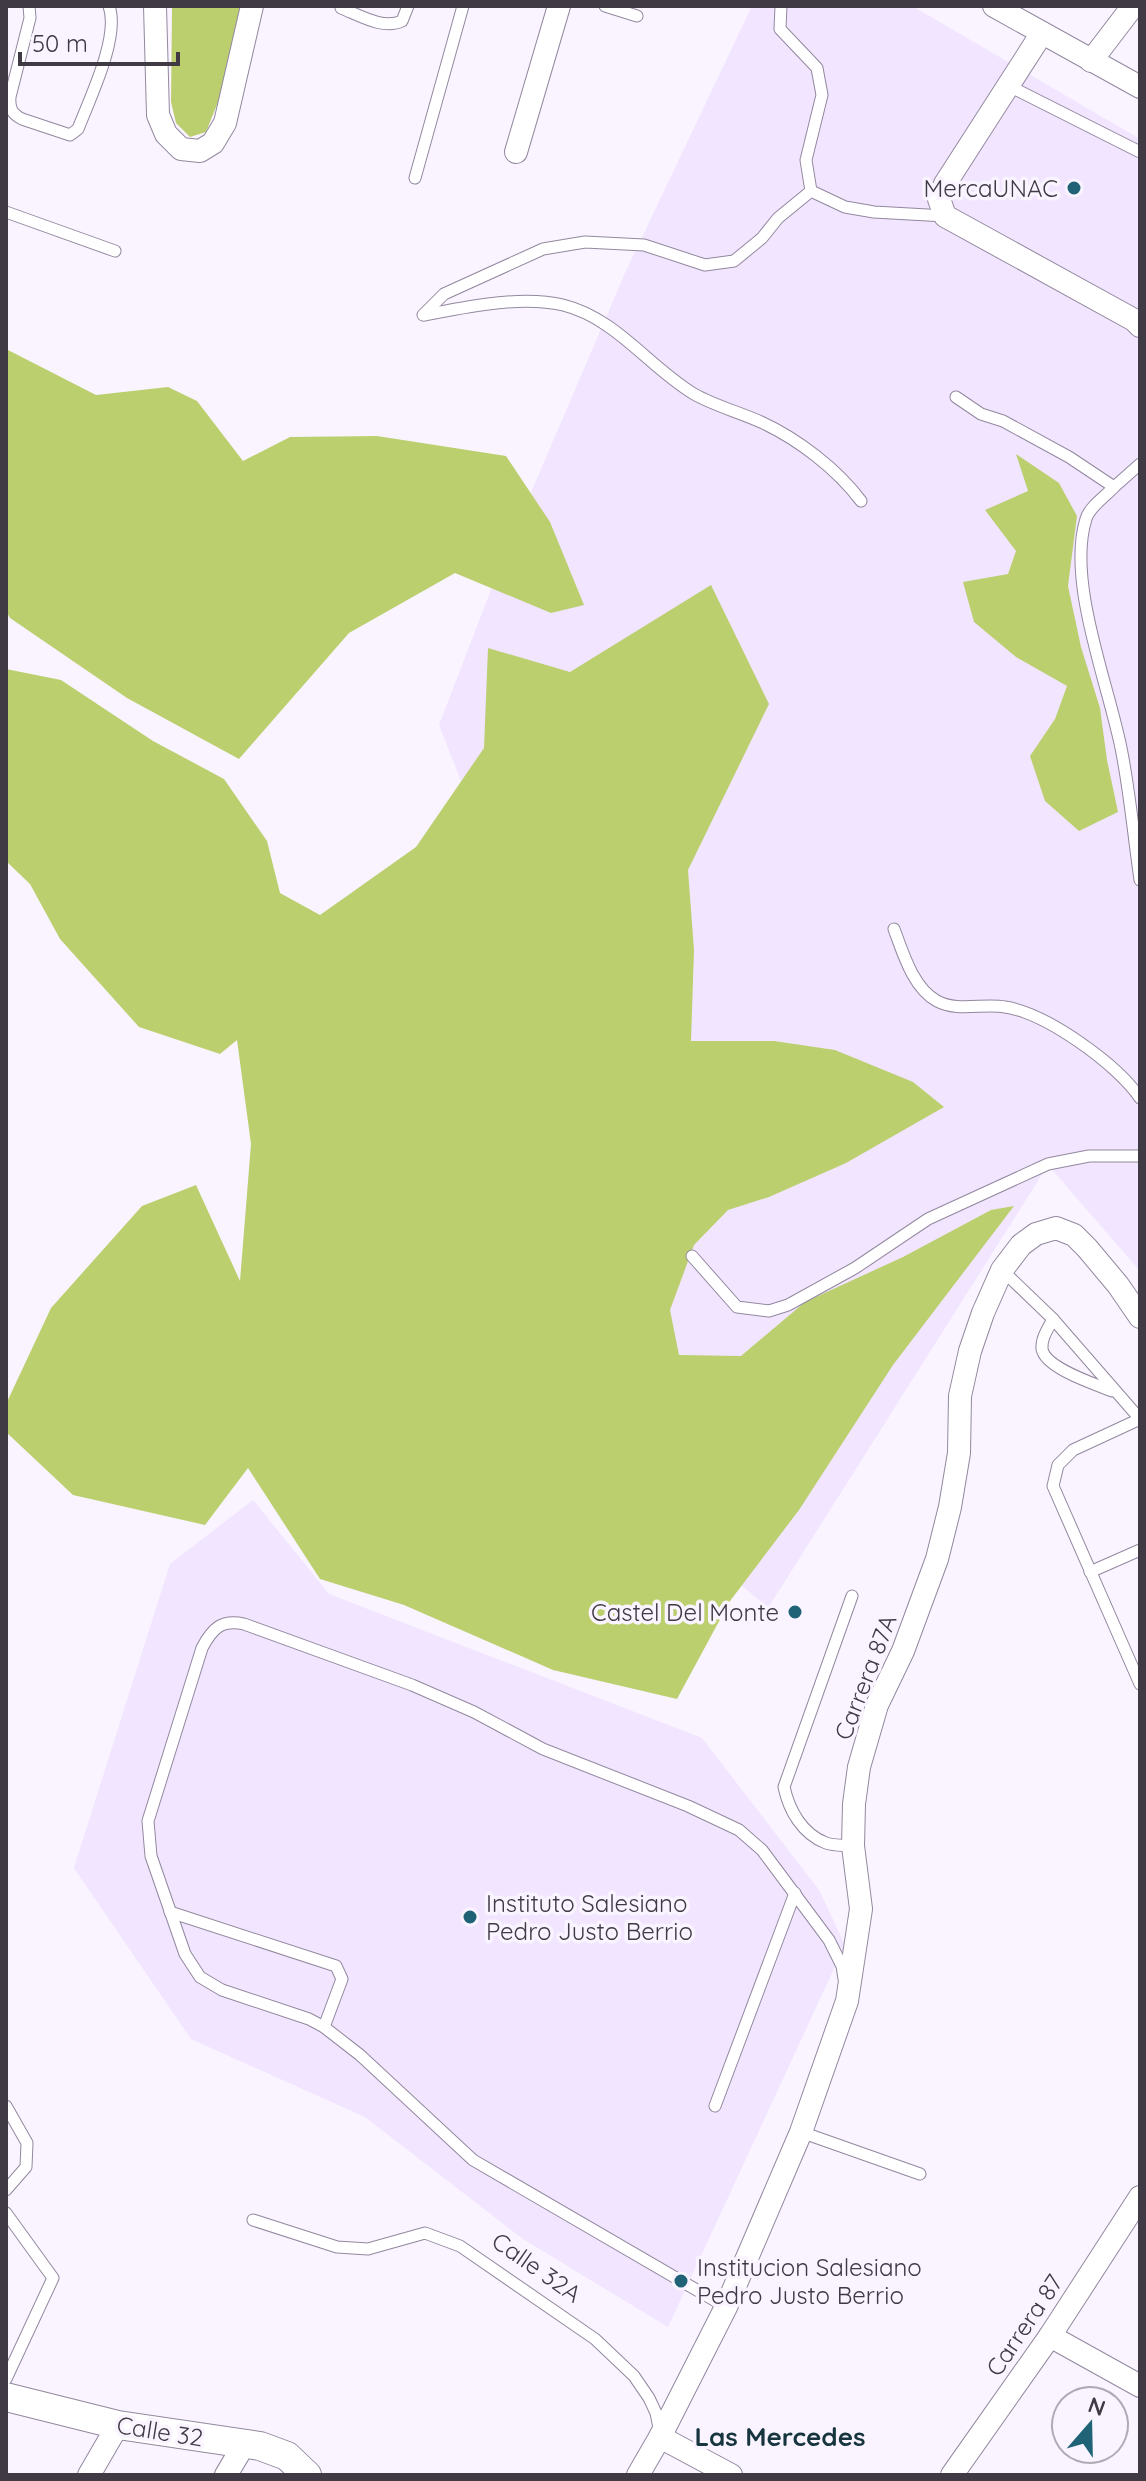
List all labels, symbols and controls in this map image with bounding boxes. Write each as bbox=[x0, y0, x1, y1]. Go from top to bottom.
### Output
scale bar bbox=[20, 16, 178, 66]
text: 50 m bbox=[32, 28, 88, 58]
place label: MercaUNAC bbox=[923, 173, 1058, 203]
marker: MercaUNAC bbox=[1065, 179, 1083, 197]
place label: Castel Del Monte bbox=[591, 1597, 779, 1627]
marker: Castel Del Monte bbox=[786, 1603, 804, 1621]
street label: Carrera 87A bbox=[827, 1610, 903, 1744]
place label: Instituto Salesiano Pedro Justo Berrio bbox=[486, 1888, 693, 1946]
marker: Instituto Salesiano Pedro Justo Berrio bbox=[461, 1908, 479, 1926]
street label: Calle 32A bbox=[486, 2225, 588, 2309]
place label: Institucion Salesiano Pedro Justo Berrio bbox=[697, 2252, 922, 2310]
street label: Carrera 87 bbox=[979, 2268, 1069, 2382]
marker: Institucion Salesiano Pedro Justo Berrio bbox=[672, 2272, 690, 2290]
north arrow bbox=[1050, 2385, 1130, 2465]
text: N bbox=[1084, 2390, 1109, 2422]
street label: Calle 32 bbox=[115, 2409, 205, 2453]
district label: Las Mercedes bbox=[694, 2420, 866, 2453]

